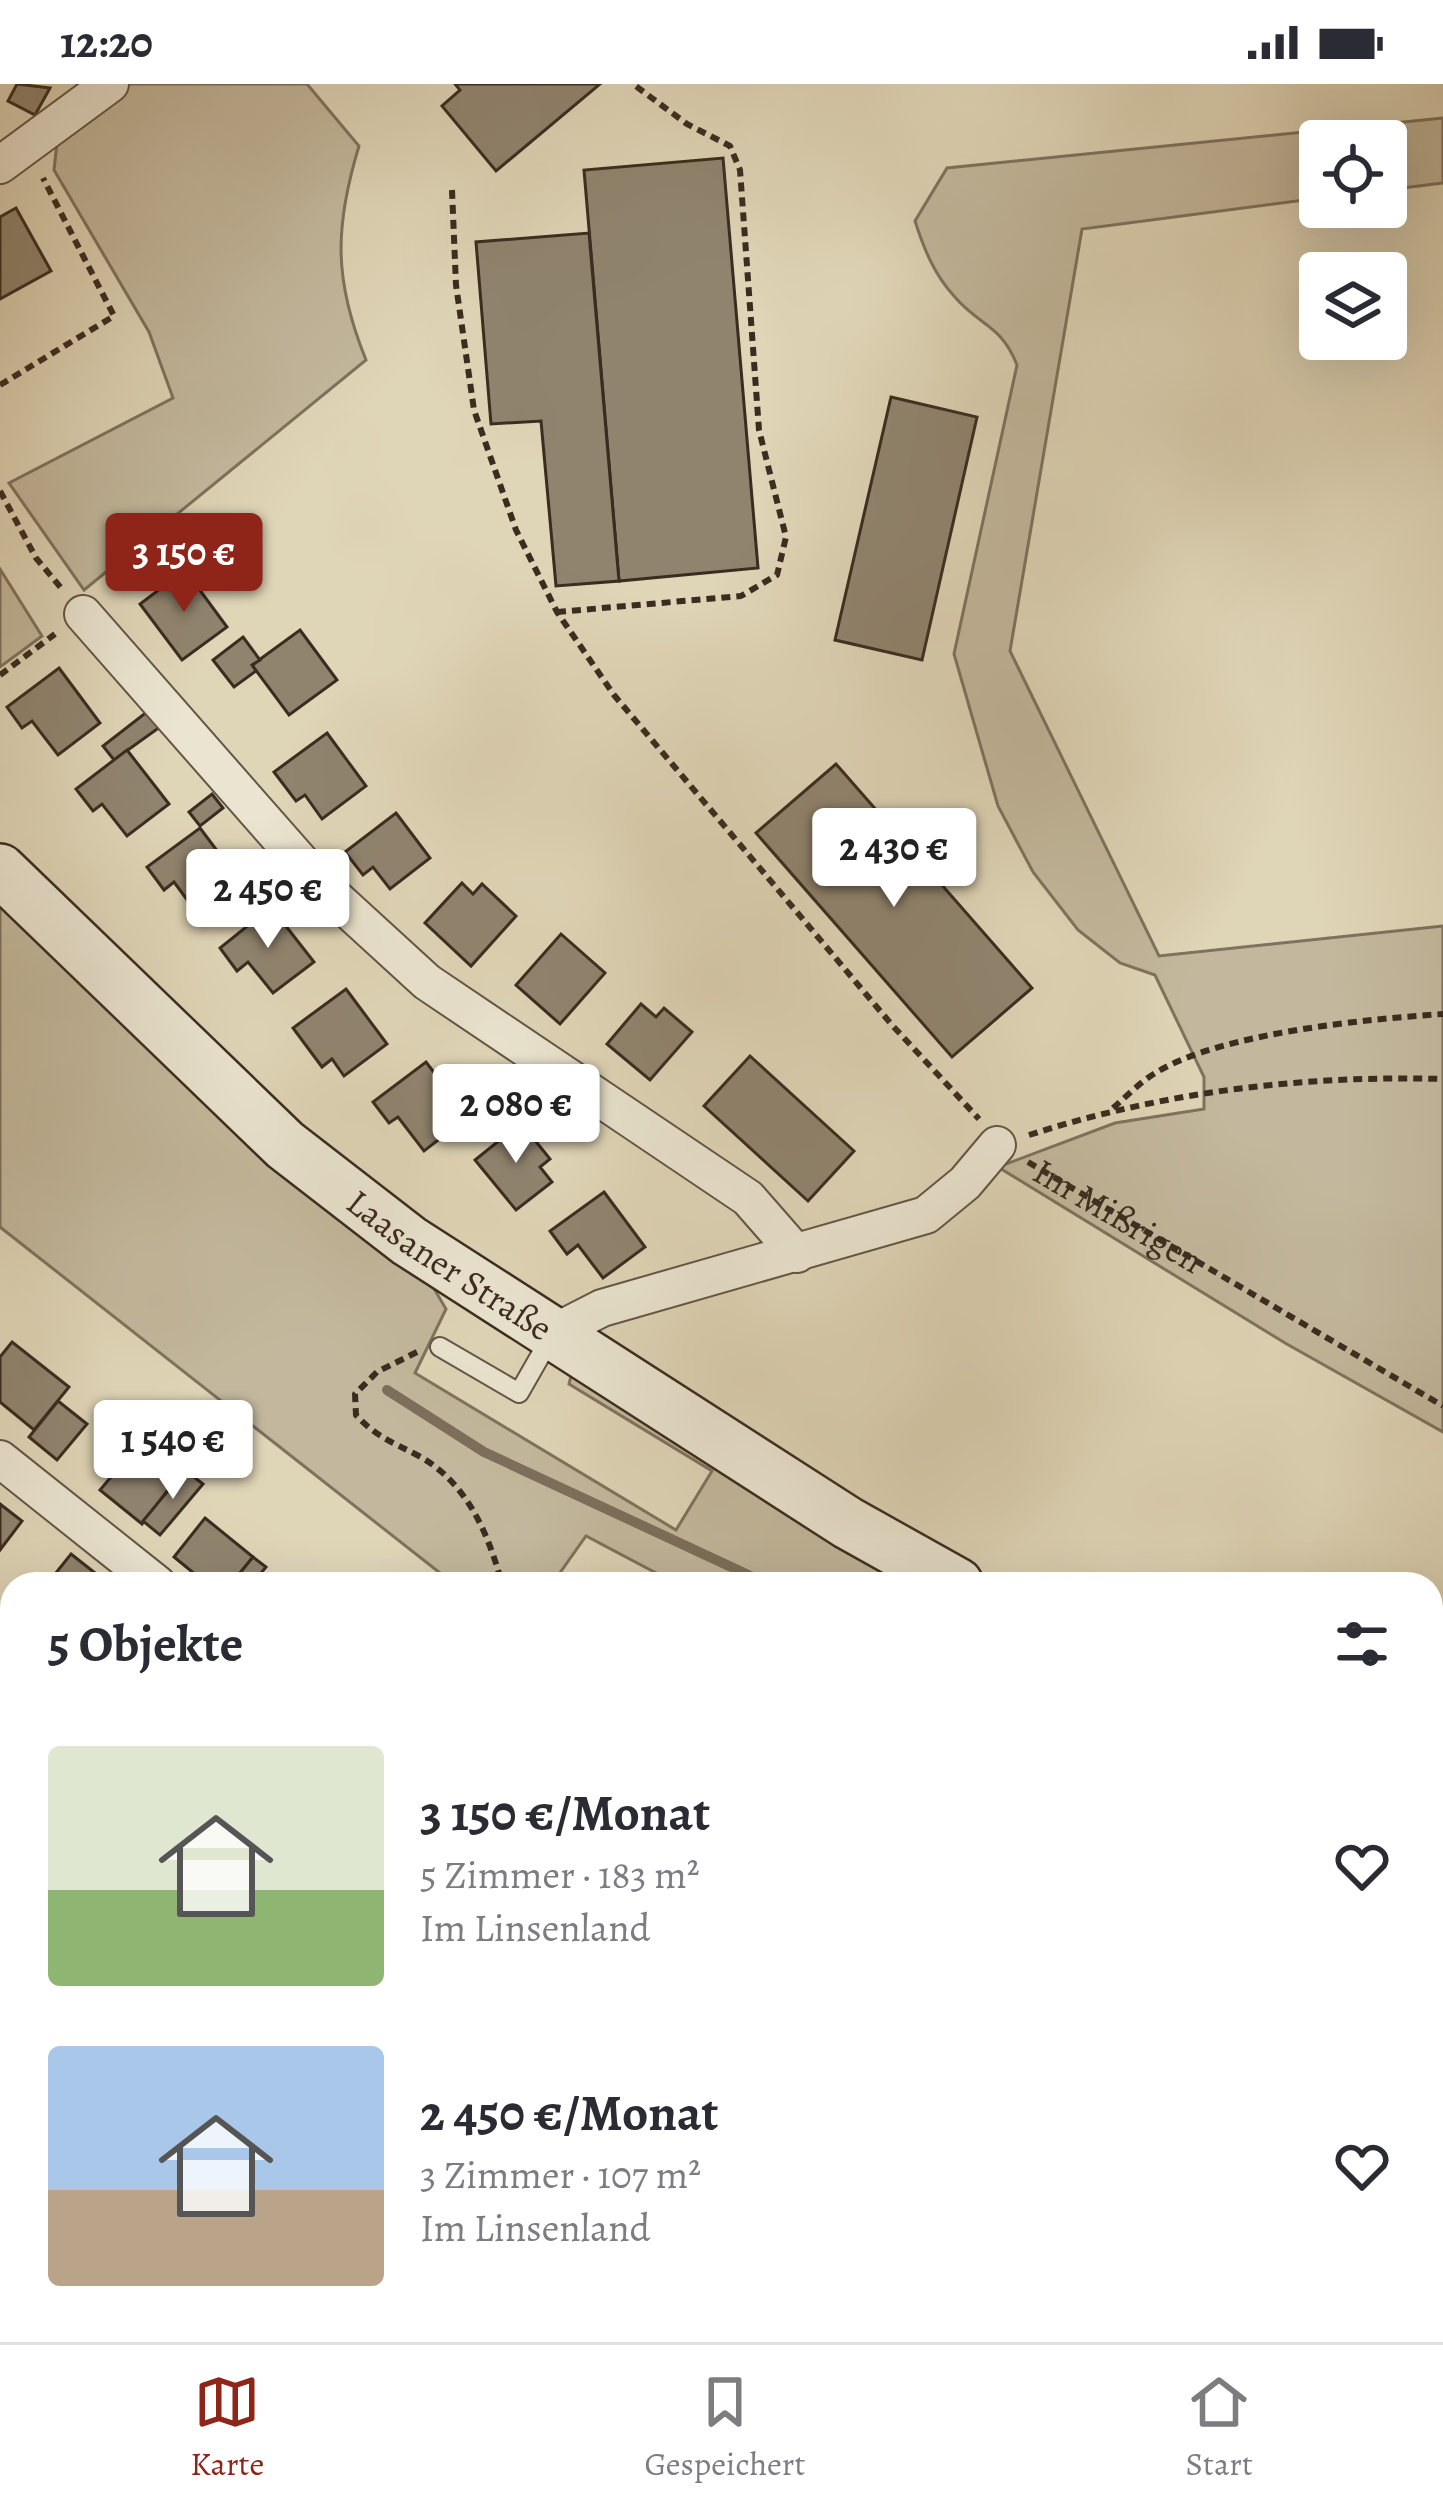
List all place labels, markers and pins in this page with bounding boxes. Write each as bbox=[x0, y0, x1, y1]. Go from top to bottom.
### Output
pin: 3 150 € bbox=[73, 513, 295, 615]
pin: 2 430 € bbox=[783, 808, 1005, 910]
pin: 2 450 € bbox=[157, 849, 379, 951]
pin: 2 080 € bbox=[405, 1064, 627, 1166]
pin: 1 540 € bbox=[62, 1400, 284, 1502]

